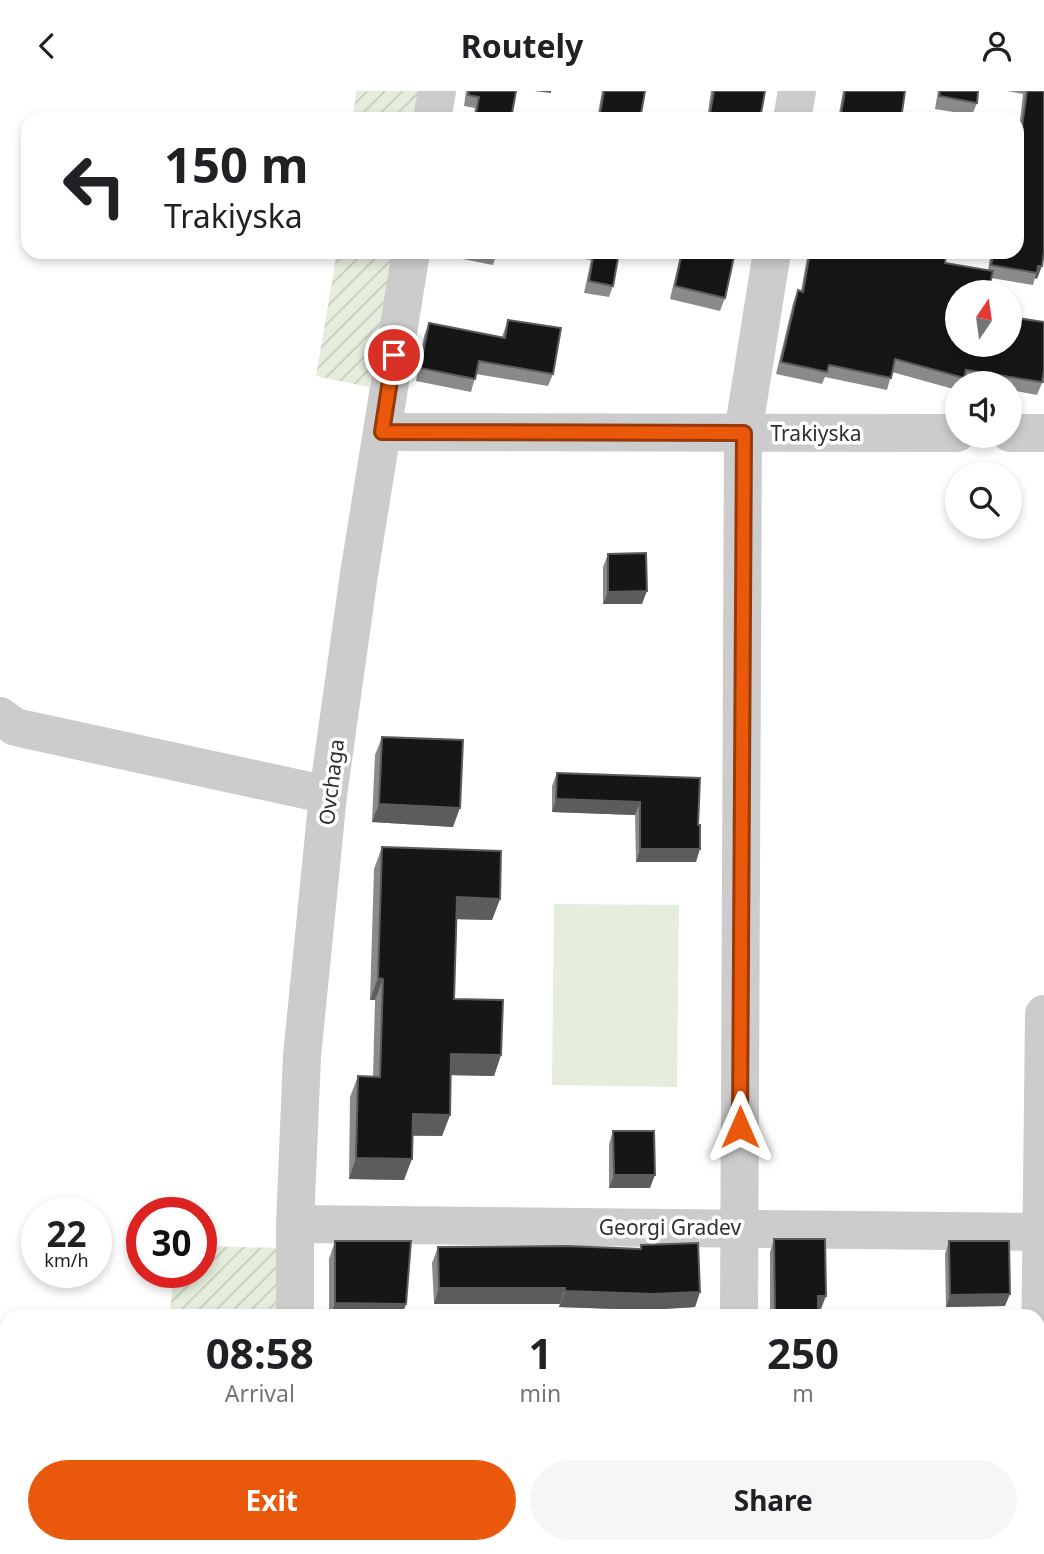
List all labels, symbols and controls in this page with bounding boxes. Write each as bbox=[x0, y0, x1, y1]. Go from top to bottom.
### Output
text: Routely bbox=[461, 24, 583, 67]
icon: back bbox=[28, 27, 66, 65]
icon: person bbox=[978, 27, 1016, 65]
text: 150 m bbox=[164, 131, 309, 197]
icon: left bbox=[49, 140, 140, 231]
text: Trakiyska bbox=[164, 194, 303, 237]
north arrow bbox=[945, 280, 1022, 357]
map controls bbox=[945, 280, 1022, 539]
pin bbox=[364, 325, 424, 385]
icon: arrive bbox=[375, 336, 413, 374]
button: sound bbox=[945, 371, 1022, 448]
street label: Trakiyska bbox=[770, 419, 862, 447]
button: search bbox=[945, 462, 1022, 539]
street label: Ovchaga bbox=[312, 737, 350, 827]
position arrow bbox=[703, 1090, 777, 1164]
speed limit sign: 30 bbox=[126, 1197, 217, 1288]
text: 22 bbox=[46, 1210, 87, 1257]
street label: Georgi Gradev bbox=[599, 1213, 742, 1241]
text: km/h bbox=[44, 1248, 89, 1272]
text: 08:58 bbox=[206, 1324, 314, 1381]
text: 1 bbox=[528, 1324, 552, 1381]
text: 250 bbox=[767, 1324, 839, 1381]
text: Arrival bbox=[225, 1377, 295, 1409]
text: min bbox=[520, 1377, 561, 1409]
text: m bbox=[792, 1377, 814, 1409]
button: Exit bbox=[28, 1460, 516, 1540]
button: Share bbox=[530, 1460, 1017, 1540]

